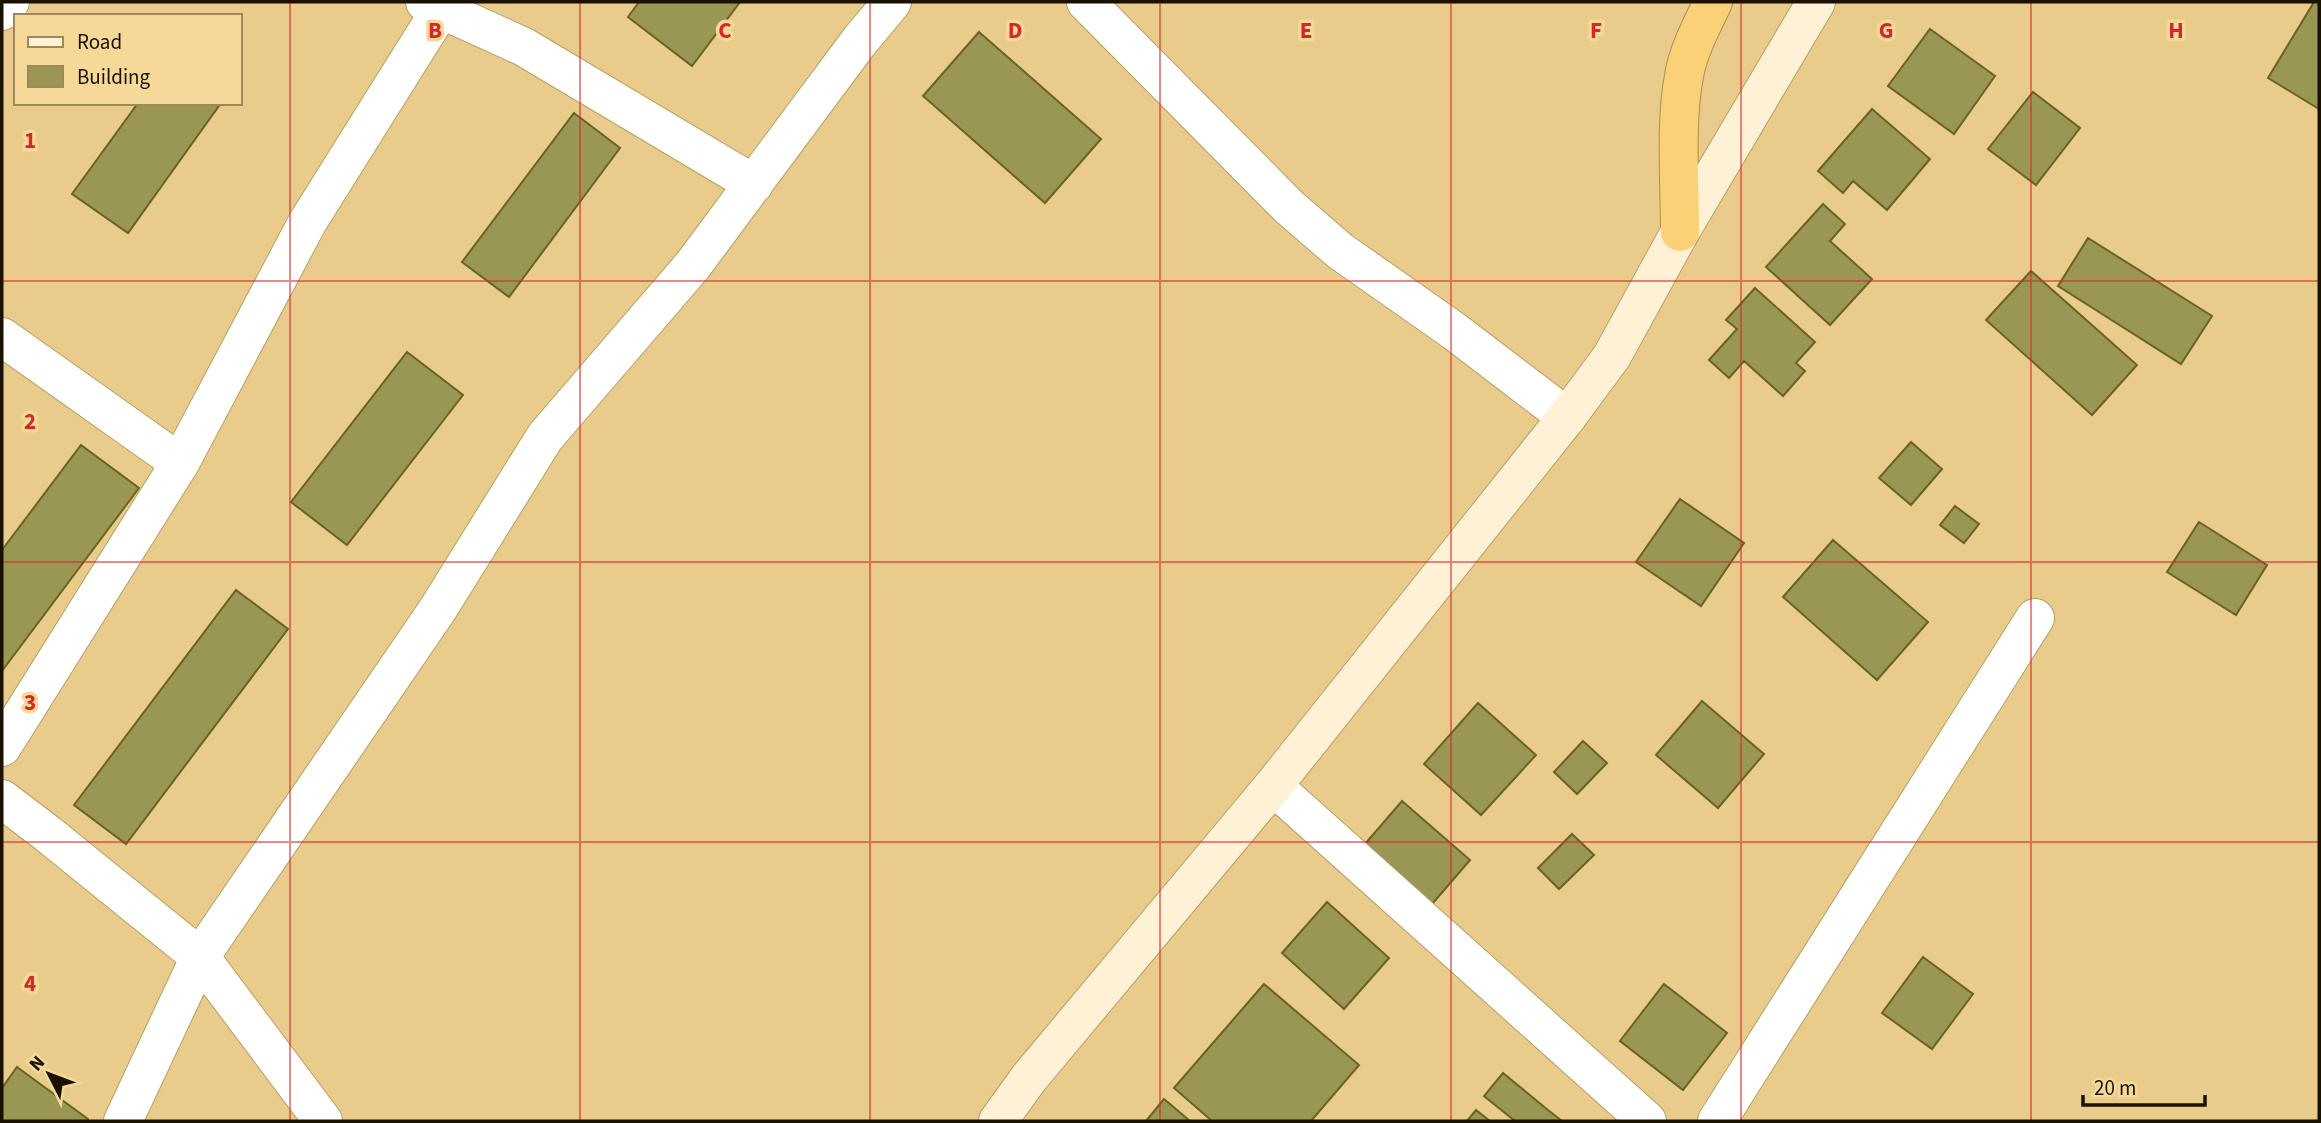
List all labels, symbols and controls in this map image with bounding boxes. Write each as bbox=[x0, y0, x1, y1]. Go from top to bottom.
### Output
legend bbox=[14, 14, 242, 105]
text: B bbox=[428, 14, 442, 47]
text: C bbox=[718, 14, 732, 47]
text: D bbox=[1008, 14, 1022, 47]
text: E bbox=[1300, 14, 1312, 47]
text: F bbox=[1590, 14, 1602, 47]
text: G bbox=[1879, 14, 1893, 47]
text: H bbox=[2168, 14, 2184, 47]
text: Road bbox=[77, 27, 122, 57]
text: Building bbox=[77, 62, 151, 92]
text: 1 bbox=[24, 124, 36, 157]
text: 2 bbox=[24, 405, 36, 438]
text: 3 bbox=[24, 686, 36, 719]
text: 4 bbox=[24, 967, 36, 1000]
north arrow bbox=[14, 1039, 84, 1109]
text: N bbox=[23, 1050, 52, 1077]
scale bar bbox=[2083, 1064, 2206, 1108]
text: 20 m bbox=[2094, 1073, 2136, 1103]

